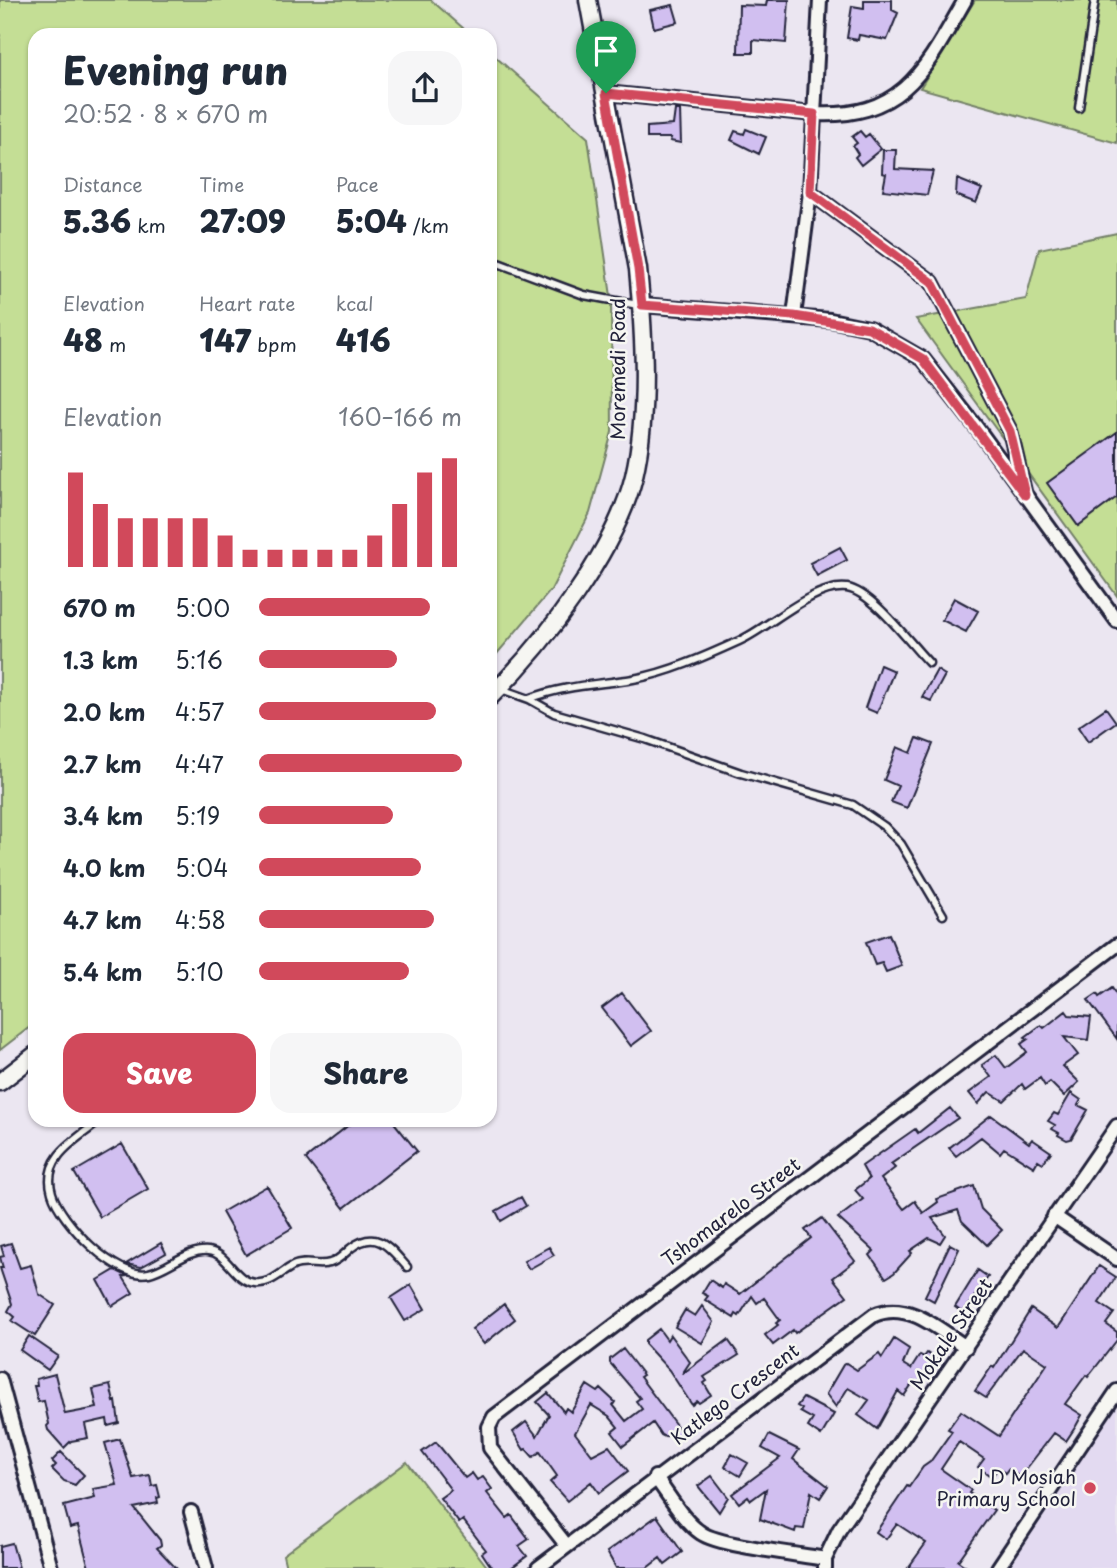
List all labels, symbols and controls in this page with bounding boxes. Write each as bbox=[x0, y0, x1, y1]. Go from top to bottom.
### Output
pin bbox=[576, 21, 636, 93]
icon: arrive bbox=[587, 32, 625, 70]
text: Evening run bbox=[63, 41, 288, 98]
button: share bbox=[388, 51, 462, 125]
text: 20:52 · 8 × 670 m bbox=[63, 96, 268, 131]
text: Distance bbox=[63, 170, 143, 198]
text: Time bbox=[199, 170, 244, 198]
text: Pace bbox=[336, 170, 379, 198]
text: 5.36 bbox=[63, 198, 131, 243]
text: 27:09 bbox=[199, 198, 286, 243]
text: 5:04 bbox=[336, 198, 407, 243]
text: km bbox=[131, 211, 166, 239]
text: /km bbox=[407, 211, 449, 239]
text: Elevation bbox=[63, 289, 145, 317]
text: Heart rate bbox=[199, 289, 295, 317]
text: kcal bbox=[336, 289, 374, 317]
street label: Moremedi Road bbox=[603, 298, 631, 440]
text: 48 bbox=[63, 317, 103, 362]
text: 147 bbox=[199, 317, 251, 362]
text: 416 bbox=[336, 317, 391, 362]
text: m bbox=[103, 330, 126, 358]
text: bpm bbox=[251, 330, 297, 358]
text: Elevation bbox=[63, 399, 162, 434]
text: 160–166 m bbox=[338, 399, 462, 434]
text: 670 m bbox=[63, 590, 136, 625]
text: 5:00 bbox=[175, 590, 230, 625]
text: 1.3 km bbox=[63, 642, 138, 677]
text: 5:16 bbox=[175, 642, 223, 677]
text: 2.0 km bbox=[63, 694, 145, 729]
text: 4:57 bbox=[175, 694, 224, 729]
text: 2.7 km bbox=[63, 746, 142, 781]
text: 4:47 bbox=[175, 746, 224, 781]
text: 3.4 km bbox=[63, 798, 143, 833]
text: 5:19 bbox=[175, 798, 220, 833]
text: 4.0 km bbox=[63, 850, 146, 885]
text: 5:04 bbox=[175, 850, 228, 885]
text: 4.7 km bbox=[63, 902, 142, 937]
text: 4:58 bbox=[175, 902, 226, 937]
text: 5.4 km bbox=[63, 954, 143, 989]
text: 5:10 bbox=[175, 954, 223, 989]
button: Save bbox=[63, 1033, 256, 1113]
button: Share bbox=[270, 1033, 462, 1113]
street label: Tshomarelo Street bbox=[655, 1150, 806, 1273]
street label: Mokale Street bbox=[902, 1272, 998, 1395]
street label: Katlego Crescent bbox=[665, 1336, 804, 1451]
place label: J D Mosiah Primary School bbox=[936, 1462, 1076, 1512]
marker: J D Mosiah Primary School bbox=[1082, 1480, 1098, 1496]

